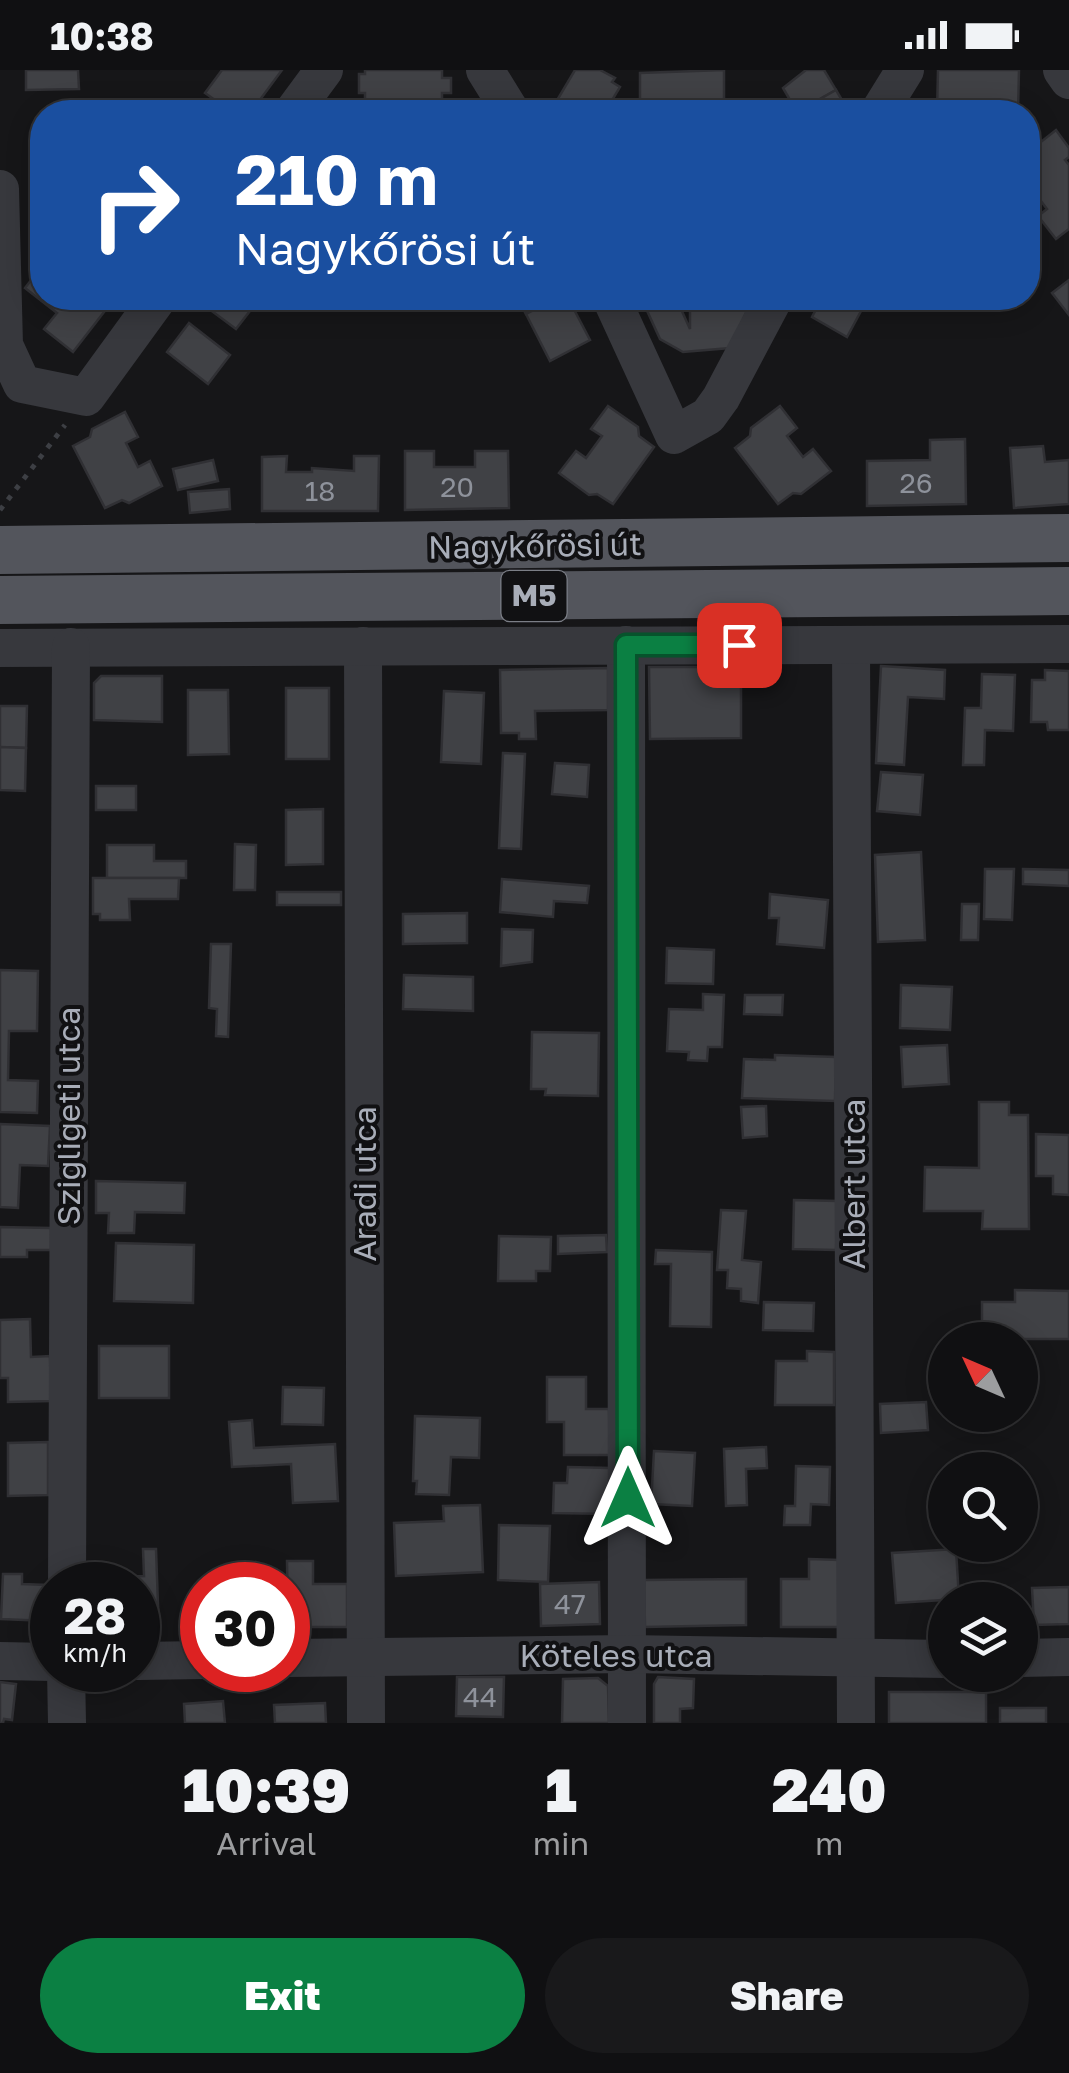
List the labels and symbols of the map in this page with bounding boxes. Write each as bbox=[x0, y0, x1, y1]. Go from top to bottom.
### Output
house number: 26 bbox=[899, 466, 933, 499]
house number: 20 bbox=[440, 470, 474, 503]
house number: 18 bbox=[305, 474, 335, 507]
street label: Nagykőrösi út bbox=[428, 524, 642, 566]
road number: M5 bbox=[502, 571, 566, 621]
pin bbox=[697, 603, 782, 688]
street label: Szigligeti utca bbox=[49, 1007, 87, 1225]
street label: Albert utca bbox=[834, 1099, 872, 1269]
street label: Aradi utca bbox=[345, 1106, 383, 1262]
north arrow bbox=[928, 1322, 1038, 1432]
position arrow bbox=[576, 1446, 680, 1550]
speed limit sign: 30 bbox=[180, 1562, 310, 1692]
house number: 47 bbox=[554, 1587, 586, 1620]
street label: Köteles utca bbox=[519, 1636, 713, 1674]
house number: 44 bbox=[463, 1680, 497, 1713]

